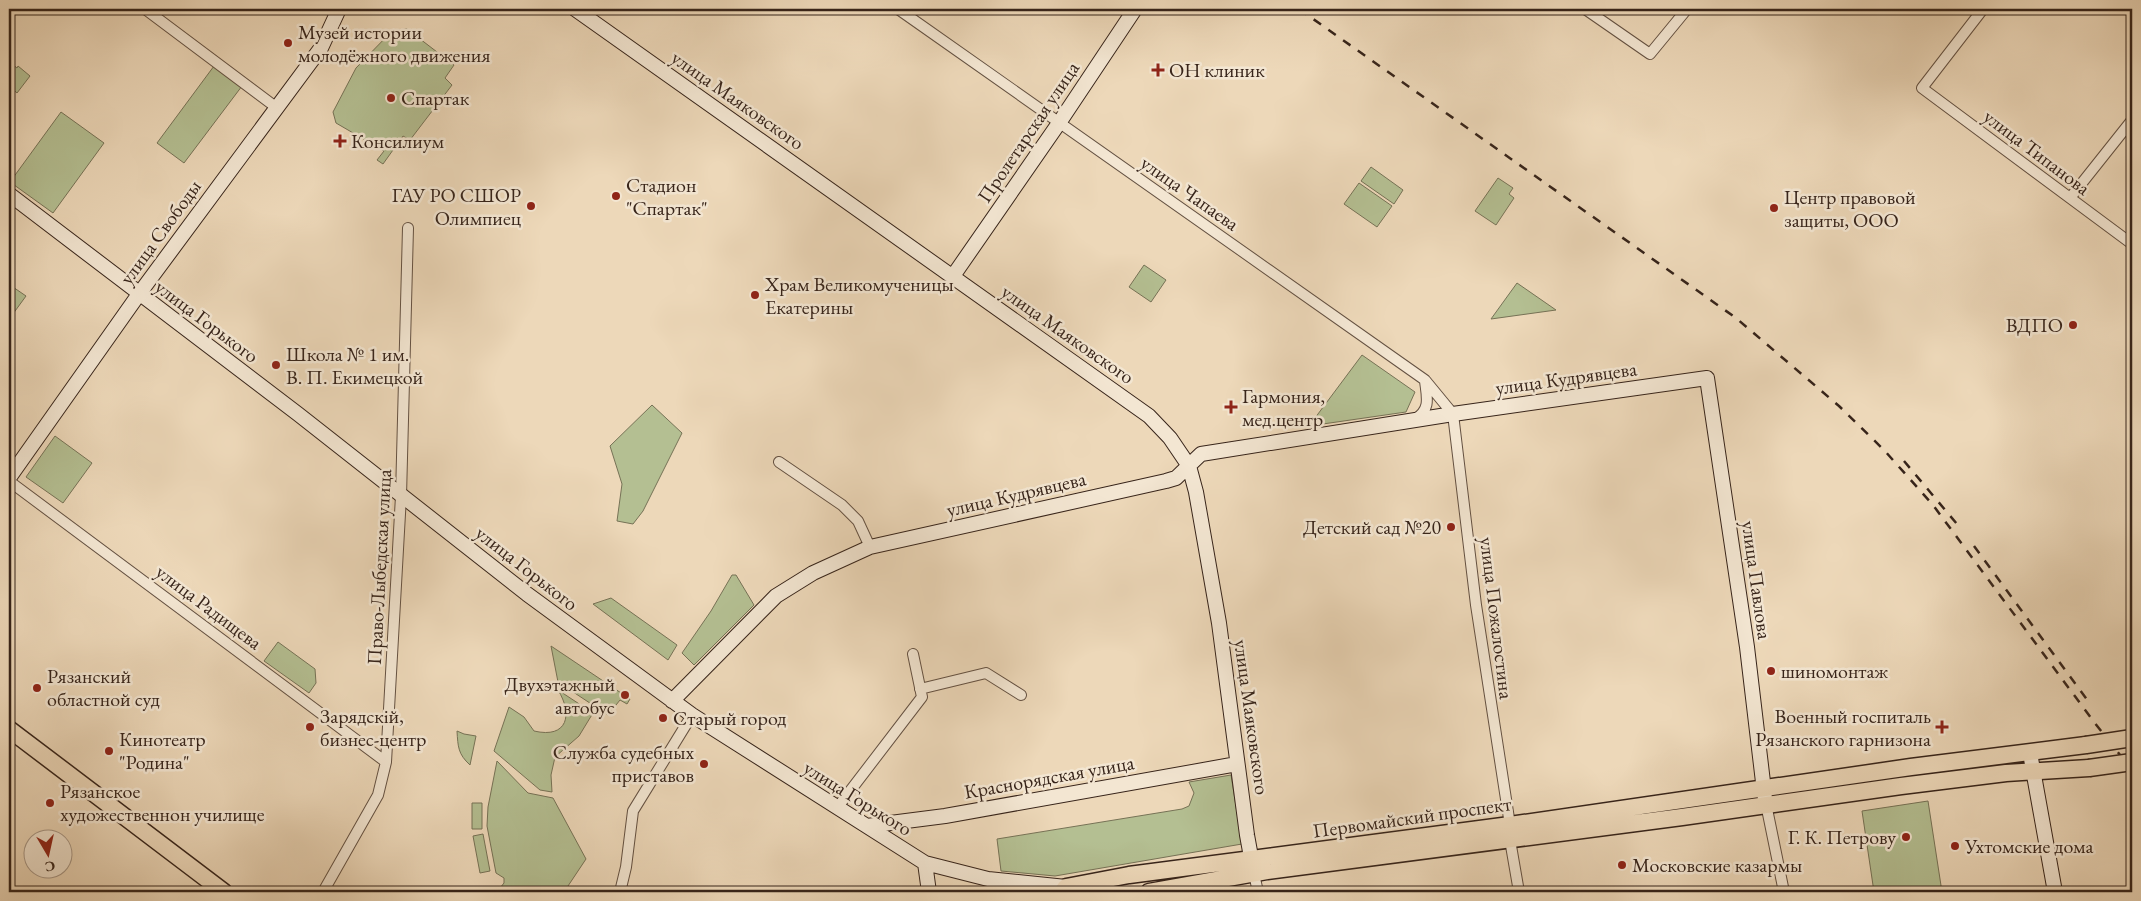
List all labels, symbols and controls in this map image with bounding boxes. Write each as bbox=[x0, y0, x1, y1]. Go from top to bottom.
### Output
place label: Музей истории молодёжного движения bbox=[298, 19, 490, 68]
marker: Музей истории молодёжного движения bbox=[282, 37, 294, 49]
street label: улица Маяковского bbox=[666, 44, 810, 156]
street label: Пролетарская улица bbox=[971, 56, 1085, 208]
place label: ОН клиник bbox=[1169, 57, 1265, 83]
marker: ОН клиник bbox=[1151, 63, 1165, 77]
place label: Спартак bbox=[401, 85, 470, 111]
marker: Спартак bbox=[385, 92, 397, 104]
street label: улица Типанова bbox=[1978, 103, 2096, 201]
place label: Консилиум bbox=[351, 128, 444, 154]
marker: Консилиум bbox=[333, 134, 347, 148]
street label: улица Чапаева bbox=[1136, 150, 1244, 237]
place label: Стадион "Спартак" bbox=[626, 172, 708, 221]
street label: улица Свободы bbox=[113, 174, 207, 290]
place label: ГАУ РО СШОР Олимпиец bbox=[392, 182, 522, 231]
place label: Центр правовой защиты, ООО bbox=[1784, 184, 1916, 233]
marker: Стадион "Спартак" bbox=[610, 190, 622, 202]
marker: ГАУ РО СШОР Олимпиец bbox=[525, 200, 537, 212]
marker: Центр правовой защиты, ООО bbox=[1768, 202, 1780, 214]
place label: Храм Великомученицы Екатерины bbox=[764, 271, 954, 320]
street label: улица Горького bbox=[150, 274, 264, 369]
street label: улица Маяковского bbox=[996, 278, 1140, 390]
marker: Храм Великомученицы Екатерины bbox=[749, 289, 761, 301]
place label: ВДПО bbox=[2006, 312, 2063, 338]
marker: ВДПО bbox=[2067, 319, 2079, 331]
place label: Школа № 1 им. В. П. Екимецкой bbox=[286, 341, 424, 390]
street label: улица Кудрявцева bbox=[1494, 355, 1638, 401]
marker: Школа № 1 им. В. П. Екимецкой bbox=[270, 359, 282, 371]
place label: Гармония, мед.центр bbox=[1242, 383, 1325, 432]
marker: Гармония, мед.центр bbox=[1224, 400, 1238, 414]
street label: улица Кудрявцева bbox=[944, 465, 1088, 523]
street label: Право-Лыбедская улица bbox=[361, 468, 397, 665]
place label: Детский сад №20 bbox=[1303, 514, 1441, 540]
street label: улица Павлова bbox=[1736, 519, 1778, 641]
street label: улица Горького bbox=[470, 520, 584, 616]
marker: Детский сад №20 bbox=[1445, 521, 1457, 533]
street label: улица Пожалостина bbox=[1474, 535, 1520, 701]
street label: улица Радищева bbox=[151, 559, 267, 655]
street label: улица Маяковского bbox=[1228, 638, 1276, 796]
place label: шиномонтаж bbox=[1781, 658, 1888, 684]
place label: Рязанский областной суд bbox=[47, 663, 160, 712]
marker: шиномонтаж bbox=[1765, 665, 1777, 677]
place label: Двухэтажный автобус bbox=[504, 671, 615, 720]
marker: Рязанский областной суд bbox=[31, 682, 43, 694]
marker: Двухэтажный автобус bbox=[619, 689, 631, 701]
place label: Зарядскiй, бизнес-центр bbox=[320, 703, 426, 752]
place label: Военный госпиталь Рязанского гарнизона bbox=[1755, 703, 1931, 752]
place label: Старый город bbox=[673, 705, 786, 731]
marker: Старый город bbox=[657, 712, 669, 724]
marker: Военный госпиталь Рязанского гарнизона bbox=[1935, 720, 1949, 734]
marker: Зарядскiй, бизнес-центр bbox=[304, 721, 316, 733]
place label: Кинотеатр "Родина" bbox=[119, 726, 206, 775]
place label: Служба судебных приставов bbox=[553, 739, 694, 788]
marker: Кинотеатр "Родина" bbox=[103, 745, 115, 757]
street label: Краснорядская улица bbox=[962, 749, 1136, 805]
street label: улица Горького bbox=[799, 754, 917, 842]
marker: Служба судебных приставов bbox=[698, 758, 710, 770]
place label: Рязанское художественнон училище bbox=[60, 778, 265, 827]
street label: Первомайский проспект bbox=[1311, 790, 1513, 844]
marker: Рязанское художественнон училище bbox=[44, 797, 56, 809]
place label: Г. К. Петрову bbox=[1788, 824, 1896, 850]
north arrow bbox=[22, 828, 72, 878]
marker: Г. К. Петрову bbox=[1900, 831, 1912, 843]
place label: Ухтомские дома bbox=[1964, 833, 2094, 859]
marker: Ухтомские дома bbox=[1949, 840, 1961, 852]
place label: Московские казармы bbox=[1632, 852, 1802, 878]
text: С bbox=[44, 857, 56, 877]
marker: Московские казармы bbox=[1616, 859, 1628, 871]

